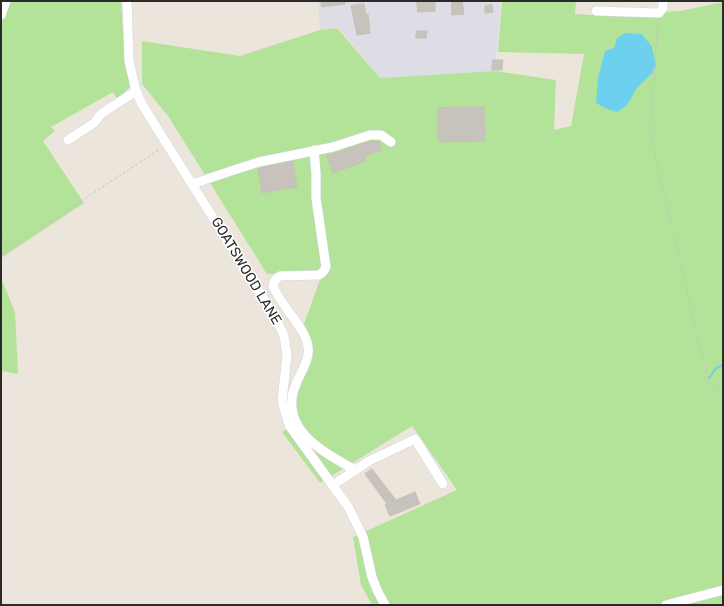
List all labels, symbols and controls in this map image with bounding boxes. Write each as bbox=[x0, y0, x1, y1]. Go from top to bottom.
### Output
street label: GOATSWOOD LANE bbox=[207, 214, 285, 328]

